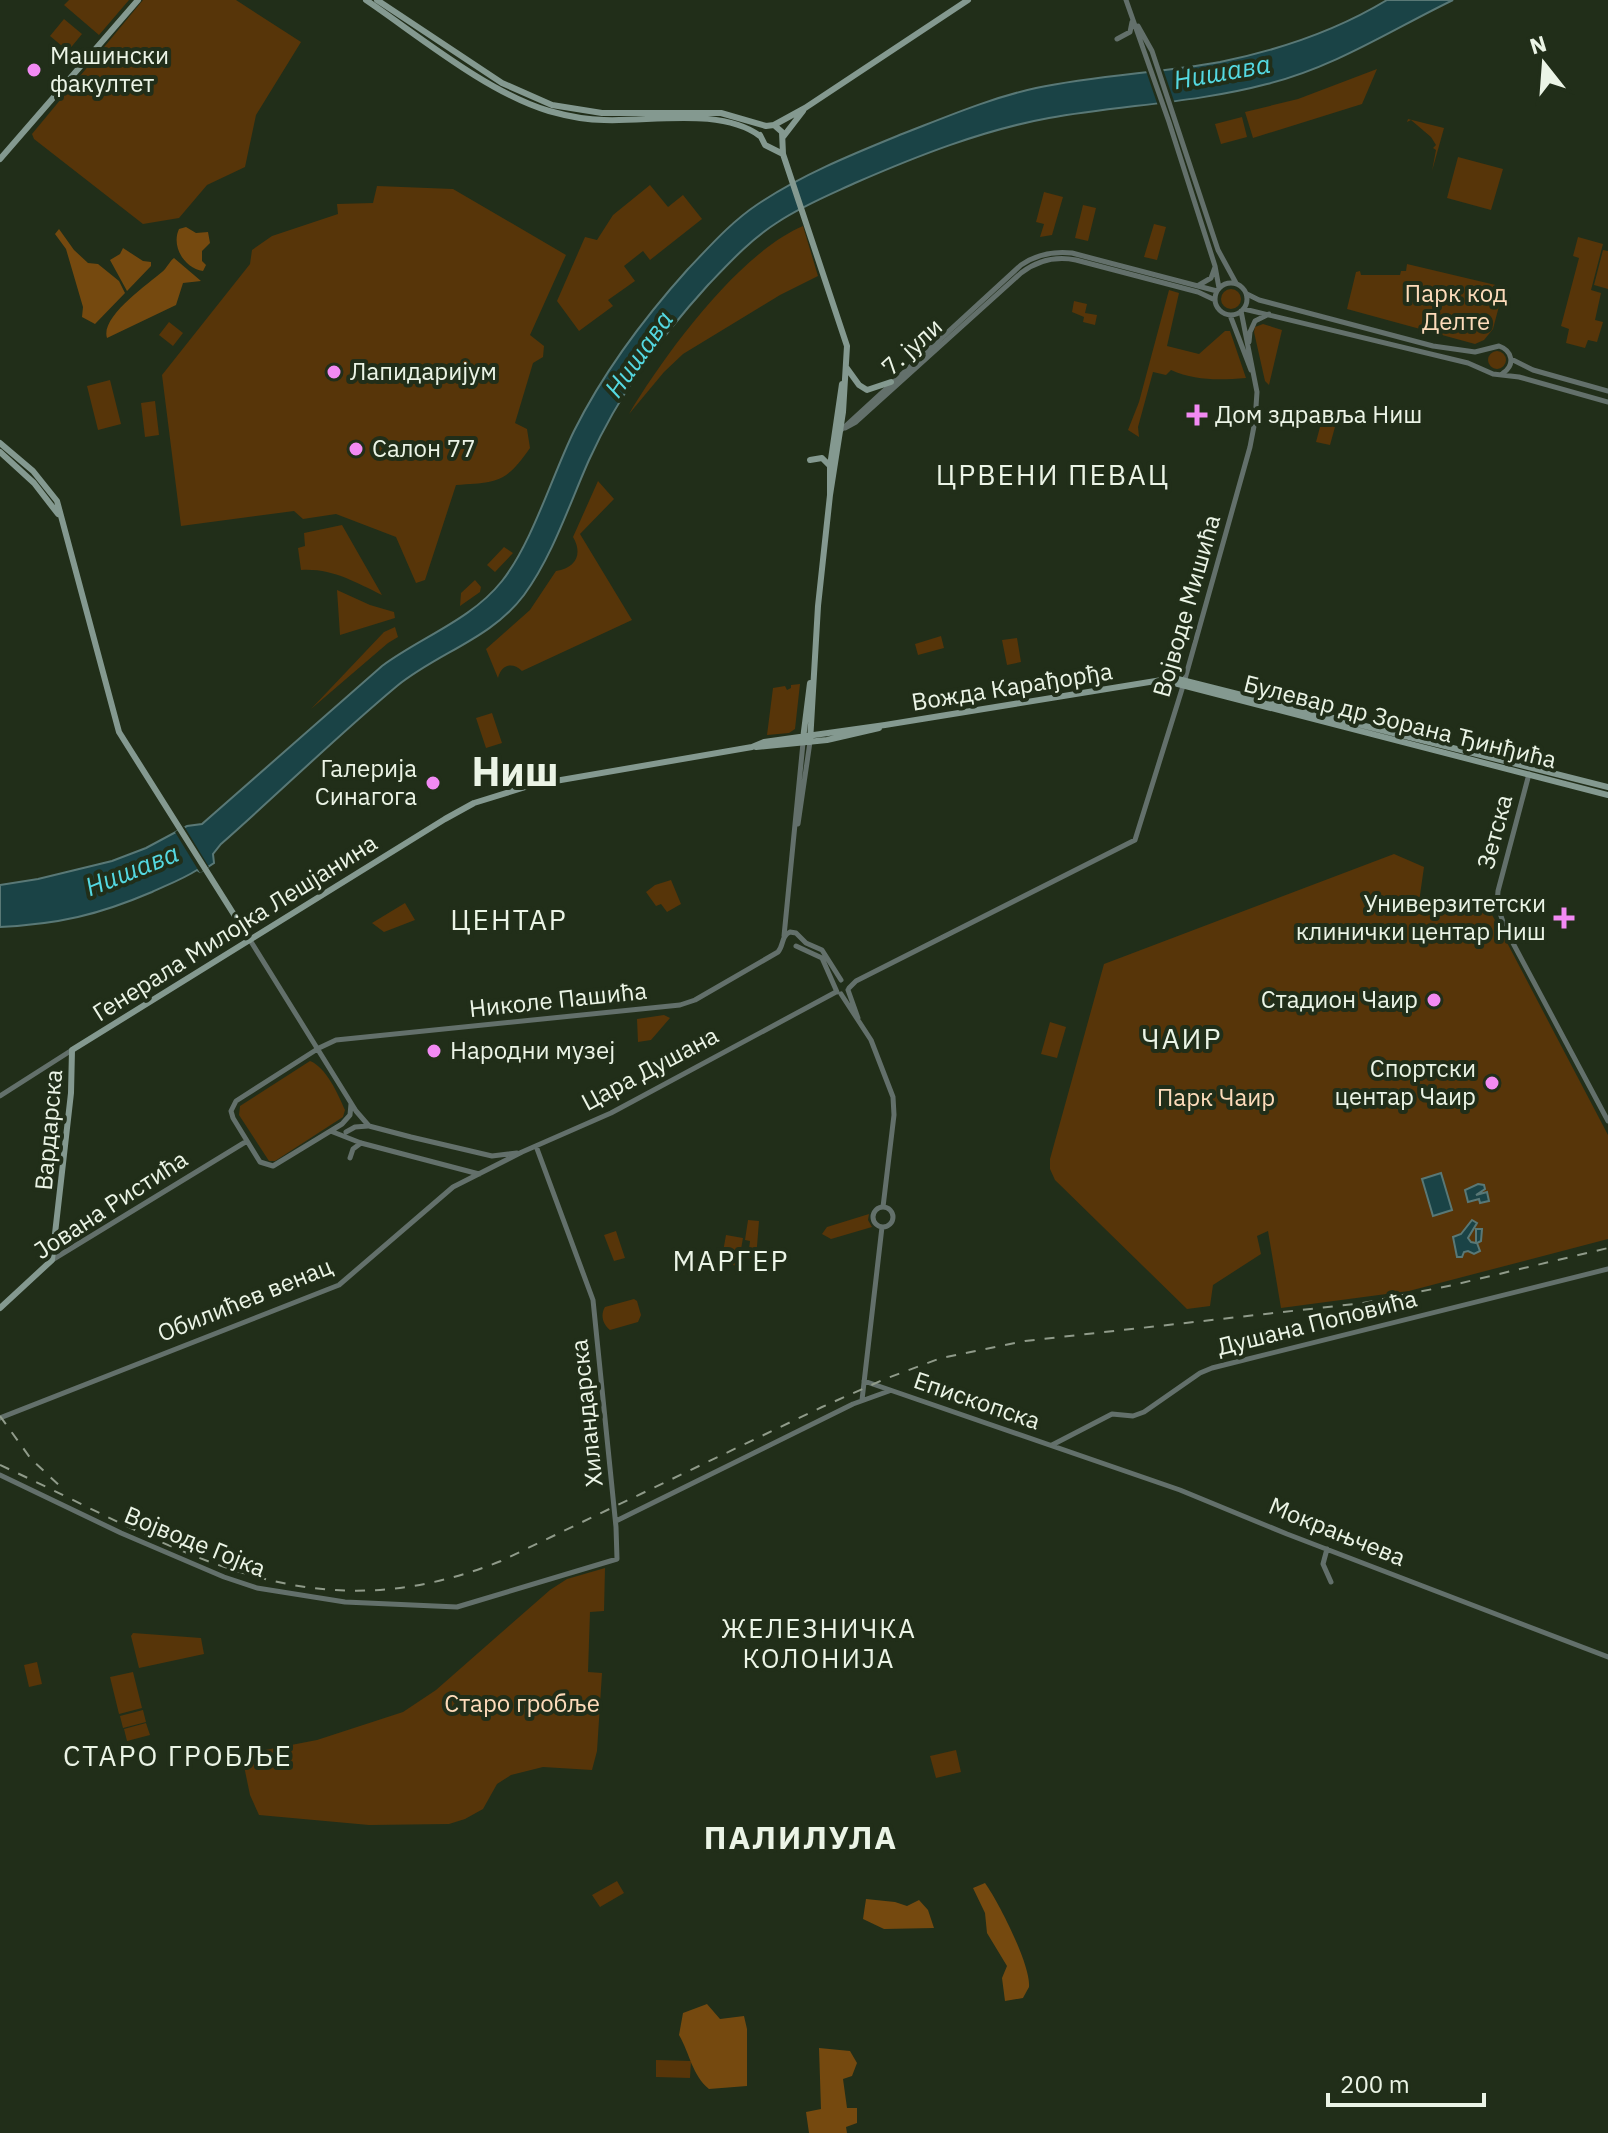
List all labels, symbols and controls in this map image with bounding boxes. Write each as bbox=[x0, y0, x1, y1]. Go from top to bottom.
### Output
north arrow bbox=[1504, 24, 1584, 104]
text: N bbox=[1526, 28, 1550, 61]
place label: Машински факултет bbox=[50, 39, 169, 99]
water label: Нишава bbox=[1171, 46, 1273, 96]
marker: Машински факултет bbox=[25, 61, 43, 79]
park label: Парк код Делте bbox=[1405, 277, 1507, 337]
water label: Нишава bbox=[596, 303, 680, 403]
street label: 7. јули bbox=[874, 310, 949, 382]
place label: Лапидаријум bbox=[350, 355, 497, 387]
marker: Лапидаријум bbox=[325, 363, 343, 381]
place label: Дом здравља Ниш bbox=[1215, 398, 1423, 430]
marker: Дом здравља Ниш bbox=[1186, 404, 1208, 426]
place label: Салон 77 bbox=[372, 432, 476, 464]
marker: Салон 77 bbox=[347, 440, 365, 458]
district label: ЦРВЕНИ ПЕВАЦ bbox=[936, 456, 1170, 493]
street label: Војводе Мишића bbox=[1145, 511, 1227, 701]
street label: Вожда Карађорђа bbox=[909, 654, 1115, 718]
street label: Булевар др Зорана Ђинђића bbox=[1241, 667, 1560, 775]
district label: Ниш bbox=[471, 745, 559, 797]
place label: Галерија Синагога bbox=[315, 752, 417, 812]
marker: Галерија Синагога bbox=[424, 774, 442, 792]
street label: Зетска bbox=[1469, 791, 1519, 873]
street label: Генерала Милојка Лешјанина bbox=[86, 826, 383, 1028]
water label: Нишава bbox=[80, 835, 184, 903]
place label: Универзитетски клинички центар Ниш bbox=[1296, 887, 1546, 947]
district label: ЦЕНТАР bbox=[450, 901, 568, 938]
marker: Универзитетски клинички центар Ниш bbox=[1553, 907, 1575, 929]
street label: Николе Пашића bbox=[467, 974, 649, 1024]
place label: Стадион Чаир bbox=[1261, 983, 1418, 1015]
marker: Стадион Чаир bbox=[1425, 991, 1443, 1009]
street label: Цара Душана bbox=[575, 1019, 724, 1118]
district label: ЧАИР bbox=[1142, 1020, 1222, 1057]
place label: Народни музеј bbox=[450, 1034, 615, 1066]
marker: Народни музеј bbox=[425, 1042, 443, 1060]
place label: Спортски центар Чаир bbox=[1335, 1052, 1476, 1112]
street label: Вардарска bbox=[27, 1068, 69, 1192]
marker: Спортски центар Чаир bbox=[1483, 1074, 1501, 1092]
park label: Парк Чаир bbox=[1157, 1081, 1275, 1113]
street label: Јована Ристића bbox=[27, 1142, 194, 1266]
district label: МАРГЕР bbox=[673, 1242, 789, 1279]
street label: Обилићев венац bbox=[152, 1249, 337, 1349]
street label: Душана Поповића bbox=[1213, 1282, 1420, 1362]
street label: Хиландарска bbox=[562, 1338, 610, 1488]
street label: Епископска bbox=[910, 1363, 1045, 1437]
street label: Мокрањчева bbox=[1264, 1489, 1411, 1573]
street label: Војводе Гојка bbox=[120, 1498, 271, 1584]
district label: ЖЕЛЕЗНИЧКА КОЛОНИЈА bbox=[721, 1611, 917, 1675]
park label: Старо гробље bbox=[444, 1687, 600, 1719]
district label: СТАРО ГРОБЉЕ bbox=[63, 1737, 293, 1774]
district label: ПАЛИЛУЛА bbox=[704, 1816, 898, 1858]
scale bar bbox=[1328, 2057, 1484, 2107]
text: 200 m bbox=[1340, 2068, 1410, 2100]

